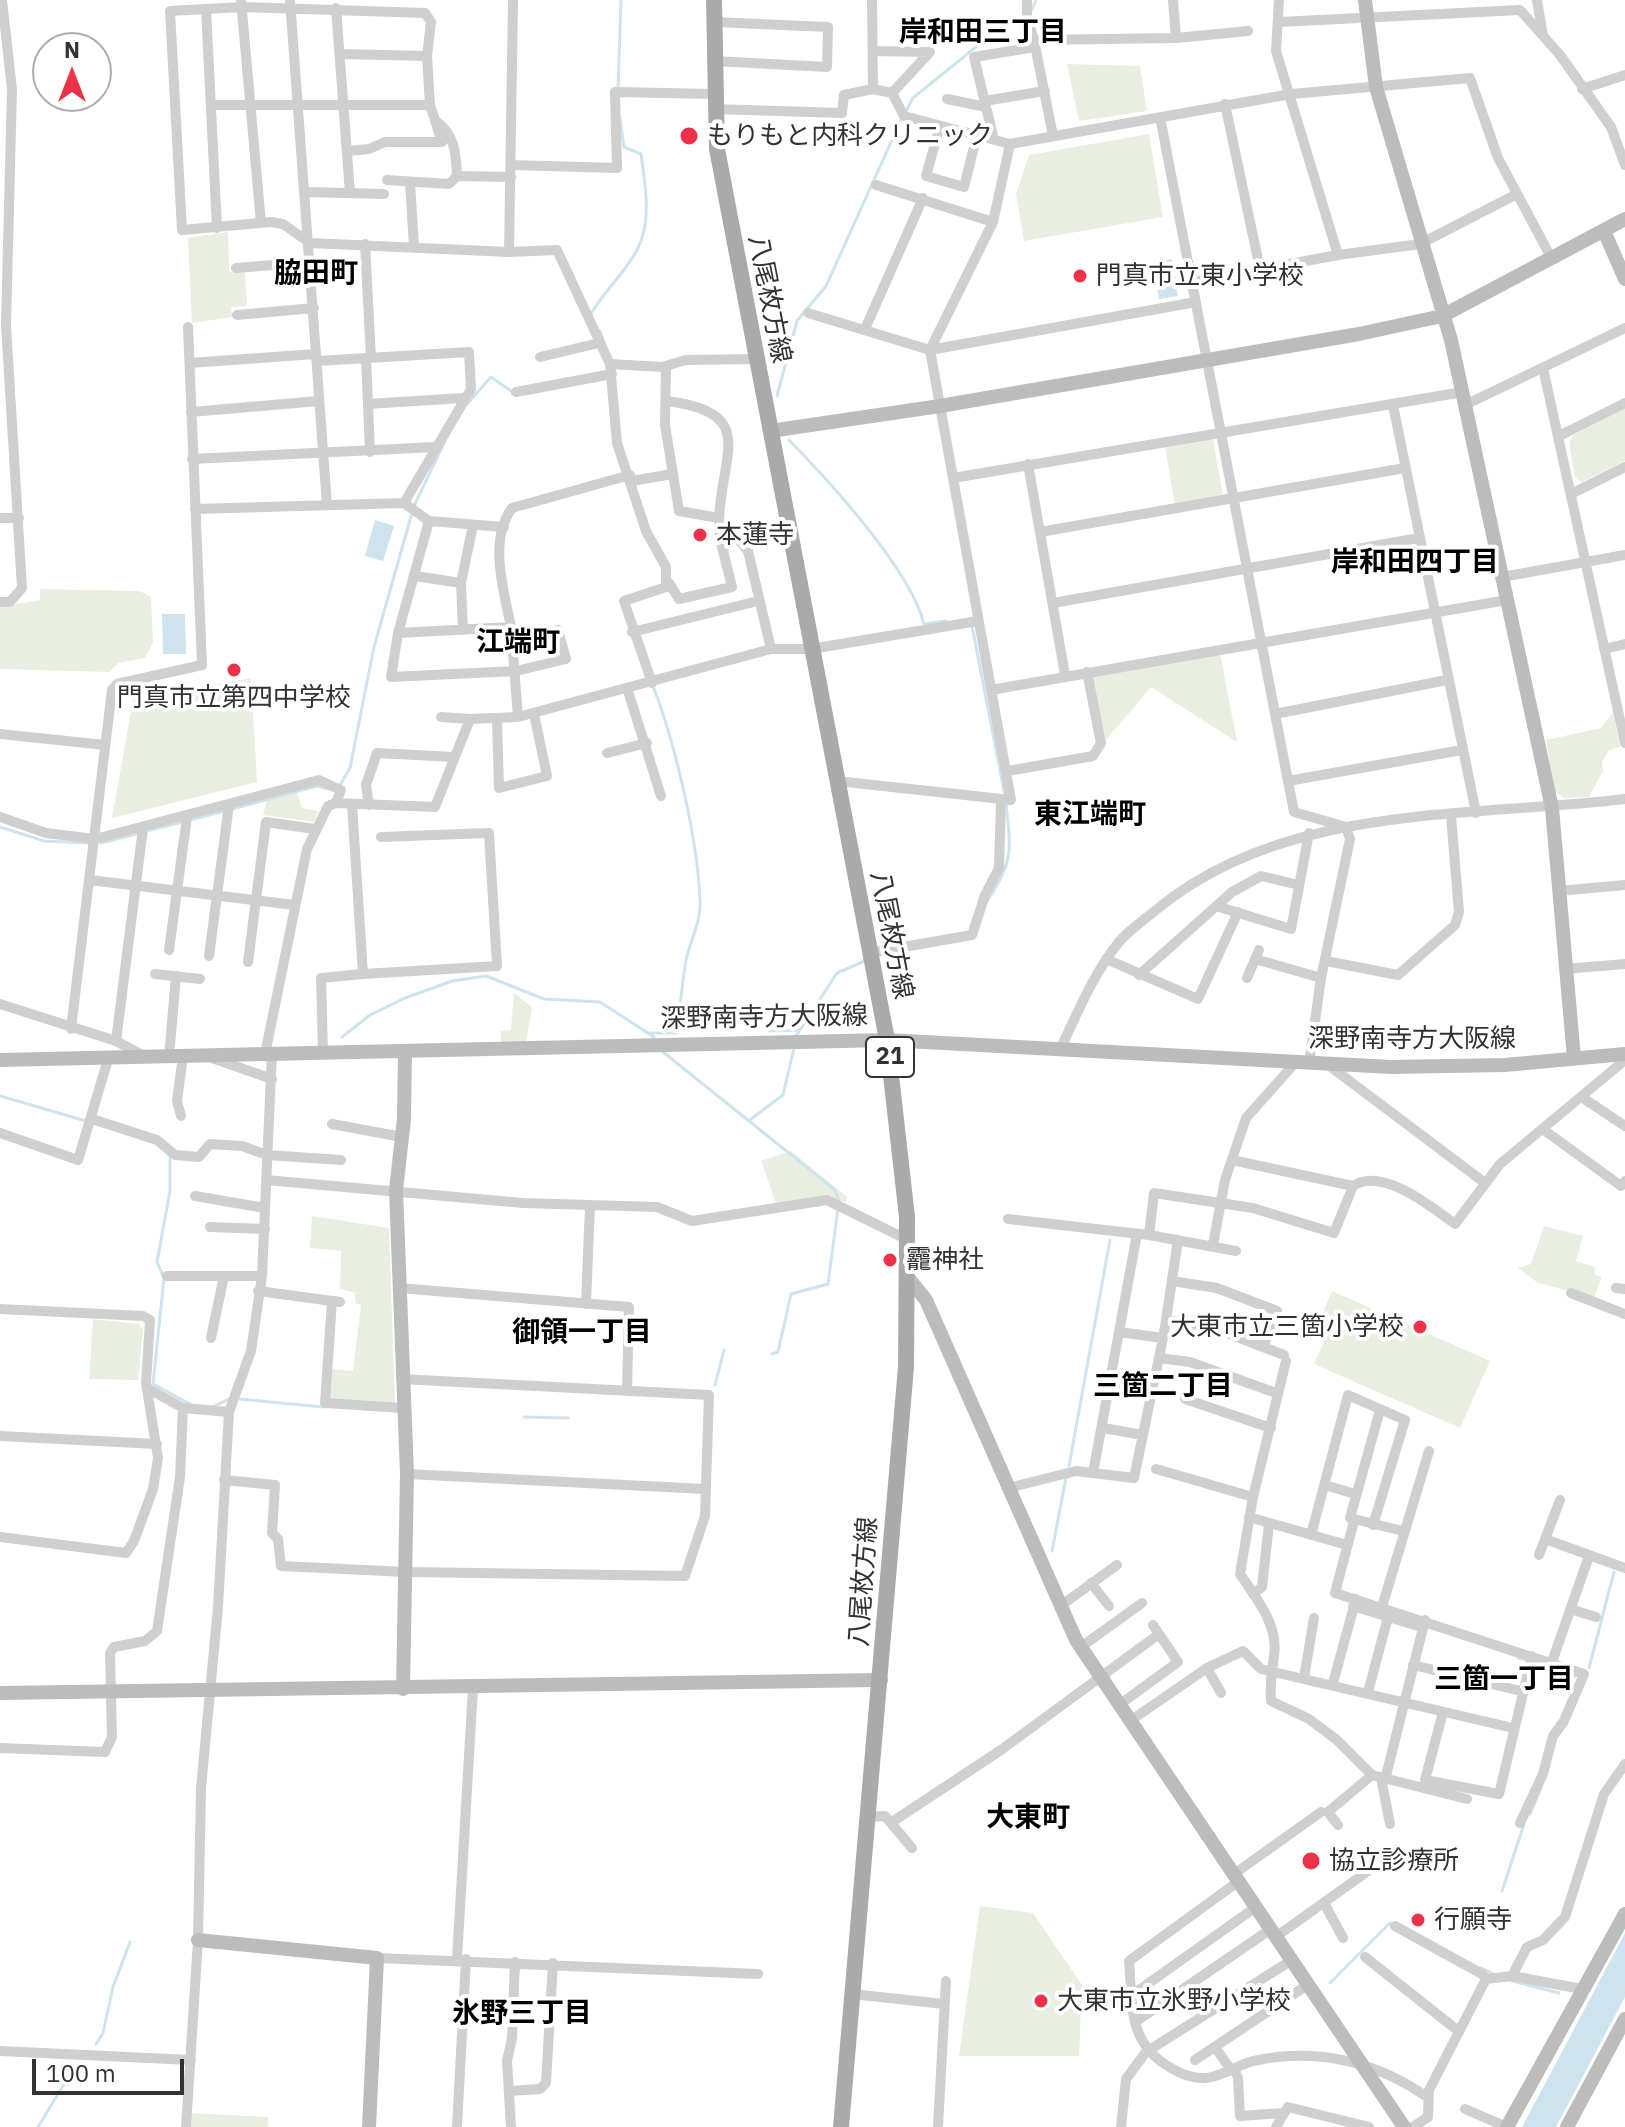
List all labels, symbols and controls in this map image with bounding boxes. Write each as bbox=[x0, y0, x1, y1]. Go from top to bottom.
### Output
district label: 岸和田三丁目 bbox=[899, 16, 1067, 50]
north arrow bbox=[32, 32, 112, 112]
text: N bbox=[64, 35, 80, 64]
place label: もりもと内科クリニック bbox=[707, 120, 993, 152]
marker: もりもと内科クリニック bbox=[678, 125, 700, 147]
street label: 八尾枚方線 bbox=[741, 232, 797, 366]
district label: 脇田町 bbox=[274, 257, 358, 291]
place label: 門真市立東小学校 bbox=[1096, 260, 1304, 292]
marker: 門真市立東小学校 bbox=[1071, 267, 1089, 285]
place label: 本蓮寺 bbox=[716, 519, 794, 551]
marker: 本蓮寺 bbox=[691, 526, 709, 544]
district label: 岸和田四丁目 bbox=[1331, 546, 1499, 580]
district label: 江端町 bbox=[476, 626, 560, 660]
marker: 門真市立第四中学校 bbox=[225, 661, 243, 679]
place label: 門真市立第四中学校 bbox=[117, 682, 351, 714]
district label: 東江端町 bbox=[1034, 798, 1146, 832]
street label: 八尾枚方線 bbox=[863, 868, 919, 1002]
street label: 深野南寺方大阪線 bbox=[660, 1001, 868, 1035]
street label: 深野南寺方大阪線 bbox=[1308, 1023, 1516, 1055]
road number: 21 bbox=[866, 1037, 914, 1077]
place label: 龗神社 bbox=[906, 1244, 984, 1276]
marker: 龗神社 bbox=[881, 1251, 899, 1269]
place label: 大東市立三箇小学校 bbox=[1170, 1311, 1404, 1343]
district label: 御領一丁目 bbox=[512, 1316, 652, 1350]
marker: 大東市立三箇小学校 bbox=[1411, 1318, 1429, 1336]
district label: 三箇二丁目 bbox=[1093, 1370, 1233, 1404]
street label: 八尾枚方線 bbox=[844, 1516, 884, 1648]
district label: 三箇一丁目 bbox=[1434, 1663, 1574, 1697]
district label: 大東町 bbox=[986, 1801, 1070, 1835]
place label: 協立診療所 bbox=[1329, 1845, 1459, 1877]
marker: 協立診療所 bbox=[1300, 1850, 1322, 1872]
place label: 行願寺 bbox=[1434, 1904, 1512, 1936]
marker: 行願寺 bbox=[1409, 1911, 1427, 1929]
place label: 大東市立氷野小学校 bbox=[1057, 1985, 1291, 2017]
marker: 大東市立氷野小学校 bbox=[1032, 1992, 1050, 2010]
district label: 氷野三丁目 bbox=[452, 1997, 592, 2031]
scale bar bbox=[36, 2043, 188, 2093]
text: 100 m bbox=[46, 2057, 116, 2089]

